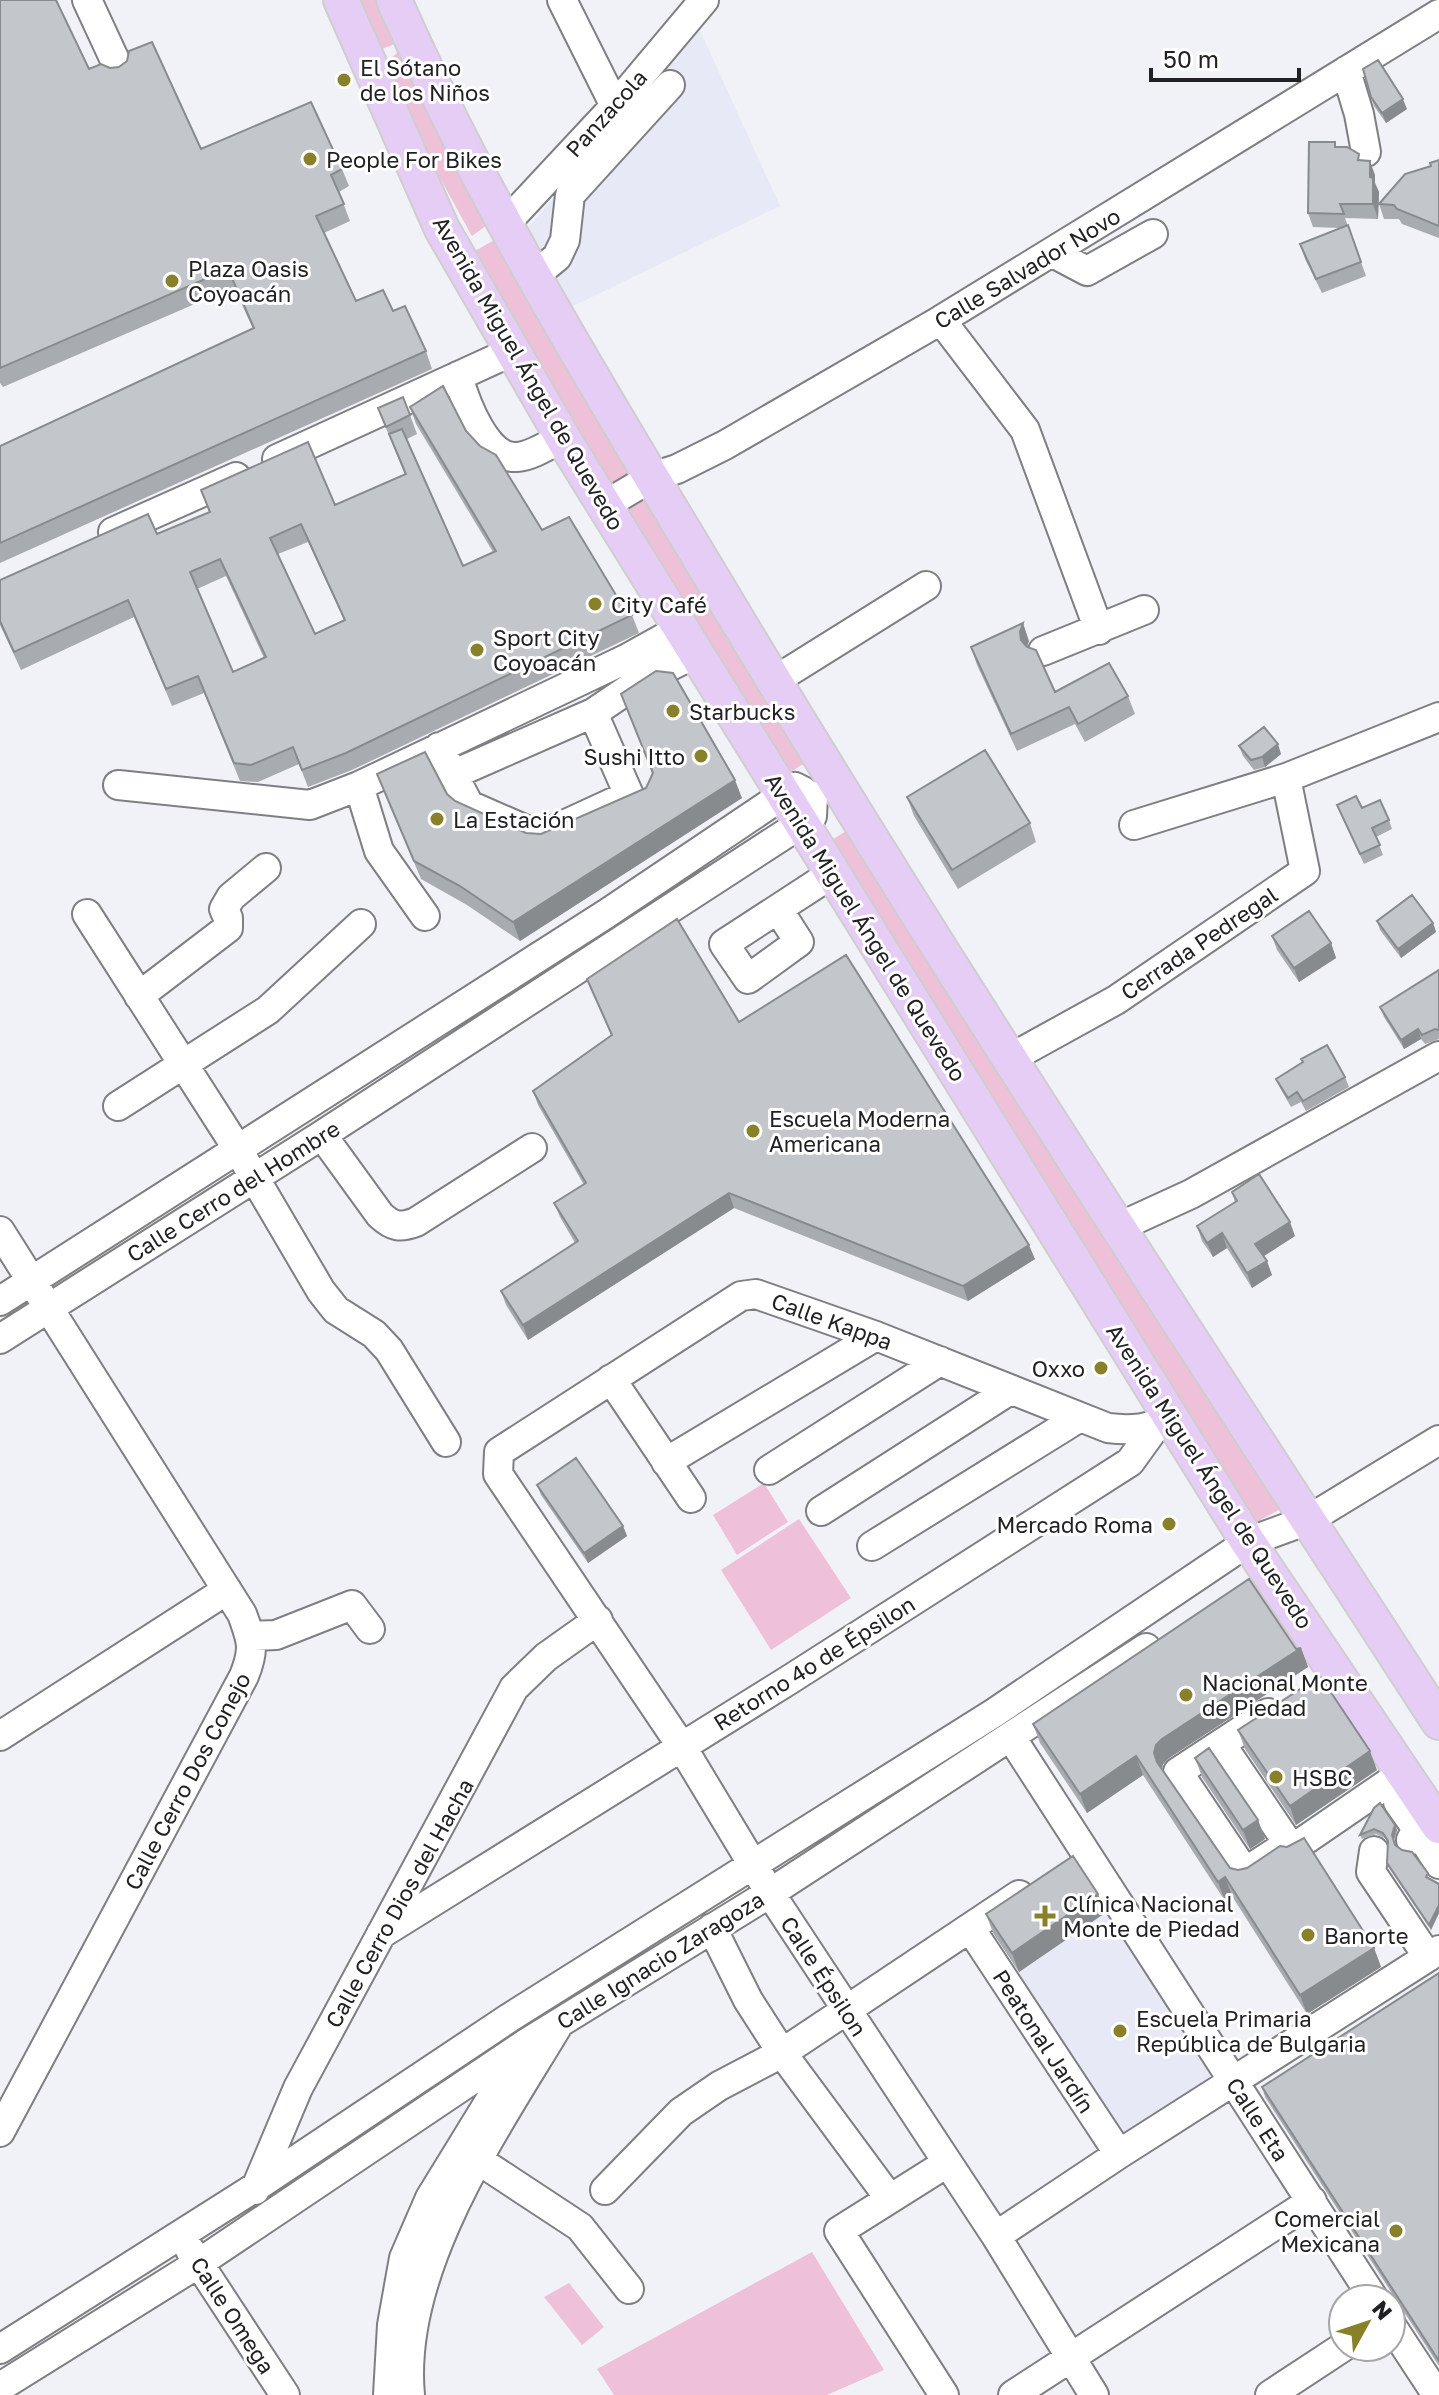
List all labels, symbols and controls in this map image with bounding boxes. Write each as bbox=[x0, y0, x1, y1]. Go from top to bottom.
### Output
scale bar bbox=[1151, 32, 1299, 82]
text: 50 m bbox=[1163, 44, 1219, 73]
place label: El Sótano de los Niños bbox=[360, 54, 490, 106]
street label: Panzacola bbox=[560, 64, 652, 162]
marker: El Sótano de los Niños bbox=[335, 71, 353, 89]
place label: People For Bikes bbox=[326, 146, 502, 173]
marker: People For Bikes bbox=[301, 150, 319, 168]
street label: Calle Salvador Novo bbox=[929, 202, 1125, 334]
street label: Avenida Miguel Ángel de Quevedo bbox=[428, 211, 630, 535]
place label: Plaza Oasis Coyoacán bbox=[188, 255, 309, 307]
marker: Plaza Oasis Coyoacán bbox=[163, 272, 181, 290]
place label: City Café bbox=[611, 591, 707, 618]
marker: City Café bbox=[586, 595, 604, 613]
place label: Sport City Coyoacán bbox=[493, 624, 600, 676]
marker: Sport City Coyoacán bbox=[468, 641, 486, 659]
place label: Starbucks bbox=[689, 698, 795, 725]
marker: Starbucks bbox=[664, 702, 682, 720]
place label: Sushi Itto bbox=[584, 743, 685, 770]
marker: Sushi Itto bbox=[692, 747, 710, 765]
street label: Avenida Miguel Ángel de Quevedo bbox=[760, 768, 972, 1086]
place label: La Estación bbox=[453, 806, 575, 833]
marker: La Estación bbox=[428, 810, 446, 828]
street label: Cerrada Pedregal bbox=[1116, 881, 1282, 1005]
place label: Escuela Moderna Americana bbox=[769, 1105, 950, 1157]
street label: Calle Cerro del Hombre bbox=[122, 1114, 344, 1268]
marker: Escuela Moderna Americana bbox=[744, 1122, 762, 1140]
street label: Calle Kappa bbox=[768, 1287, 896, 1355]
street label: Avenida Miguel Ángel de Quevedo bbox=[1101, 1318, 1319, 1634]
place label: Oxxo bbox=[1032, 1355, 1085, 1382]
marker: Oxxo bbox=[1092, 1359, 1110, 1377]
place label: Mercado Roma bbox=[996, 1511, 1153, 1538]
marker: Mercado Roma bbox=[1160, 1515, 1178, 1533]
street label: Retorno 4o de Épsilon bbox=[708, 1590, 920, 1736]
street label: Calle Cerro Dos Conejo bbox=[118, 1668, 256, 1894]
place label: Nacional Monte de Piedad bbox=[1202, 1669, 1368, 1721]
marker: Nacional Monte de Piedad bbox=[1177, 1686, 1195, 1704]
place label: HSBC bbox=[1292, 1764, 1352, 1791]
marker: HSBC bbox=[1267, 1768, 1285, 1786]
street label: Calle Cerro Dios del Hacha bbox=[319, 1774, 479, 2032]
street label: Calle Ignacio Zaragoza bbox=[551, 1885, 769, 2035]
place label: Clínica Nacional Monte de Piedad bbox=[1063, 1890, 1240, 1942]
marker: Clínica Nacional Monte de Piedad bbox=[1034, 1905, 1056, 1927]
street label: Calle Épsilon bbox=[775, 1911, 873, 2041]
place label: Banorte bbox=[1324, 1922, 1408, 1949]
marker: Banorte bbox=[1299, 1926, 1317, 1944]
street label: Peatonal Jardín bbox=[988, 1964, 1100, 2118]
place label: Escuela Primaria República de Bulgaria bbox=[1136, 2005, 1366, 2057]
marker: Escuela Primaria República de Bulgaria bbox=[1111, 2022, 1129, 2040]
street label: Calle Eta bbox=[1221, 2072, 1295, 2166]
place label: Comercial Mexicana bbox=[1274, 2205, 1380, 2257]
marker: Comercial Mexicana bbox=[1387, 2222, 1405, 2240]
street label: Calle Omega bbox=[185, 2251, 281, 2379]
north arrow bbox=[1327, 2283, 1407, 2363]
text: N bbox=[1367, 2295, 1398, 2325]

